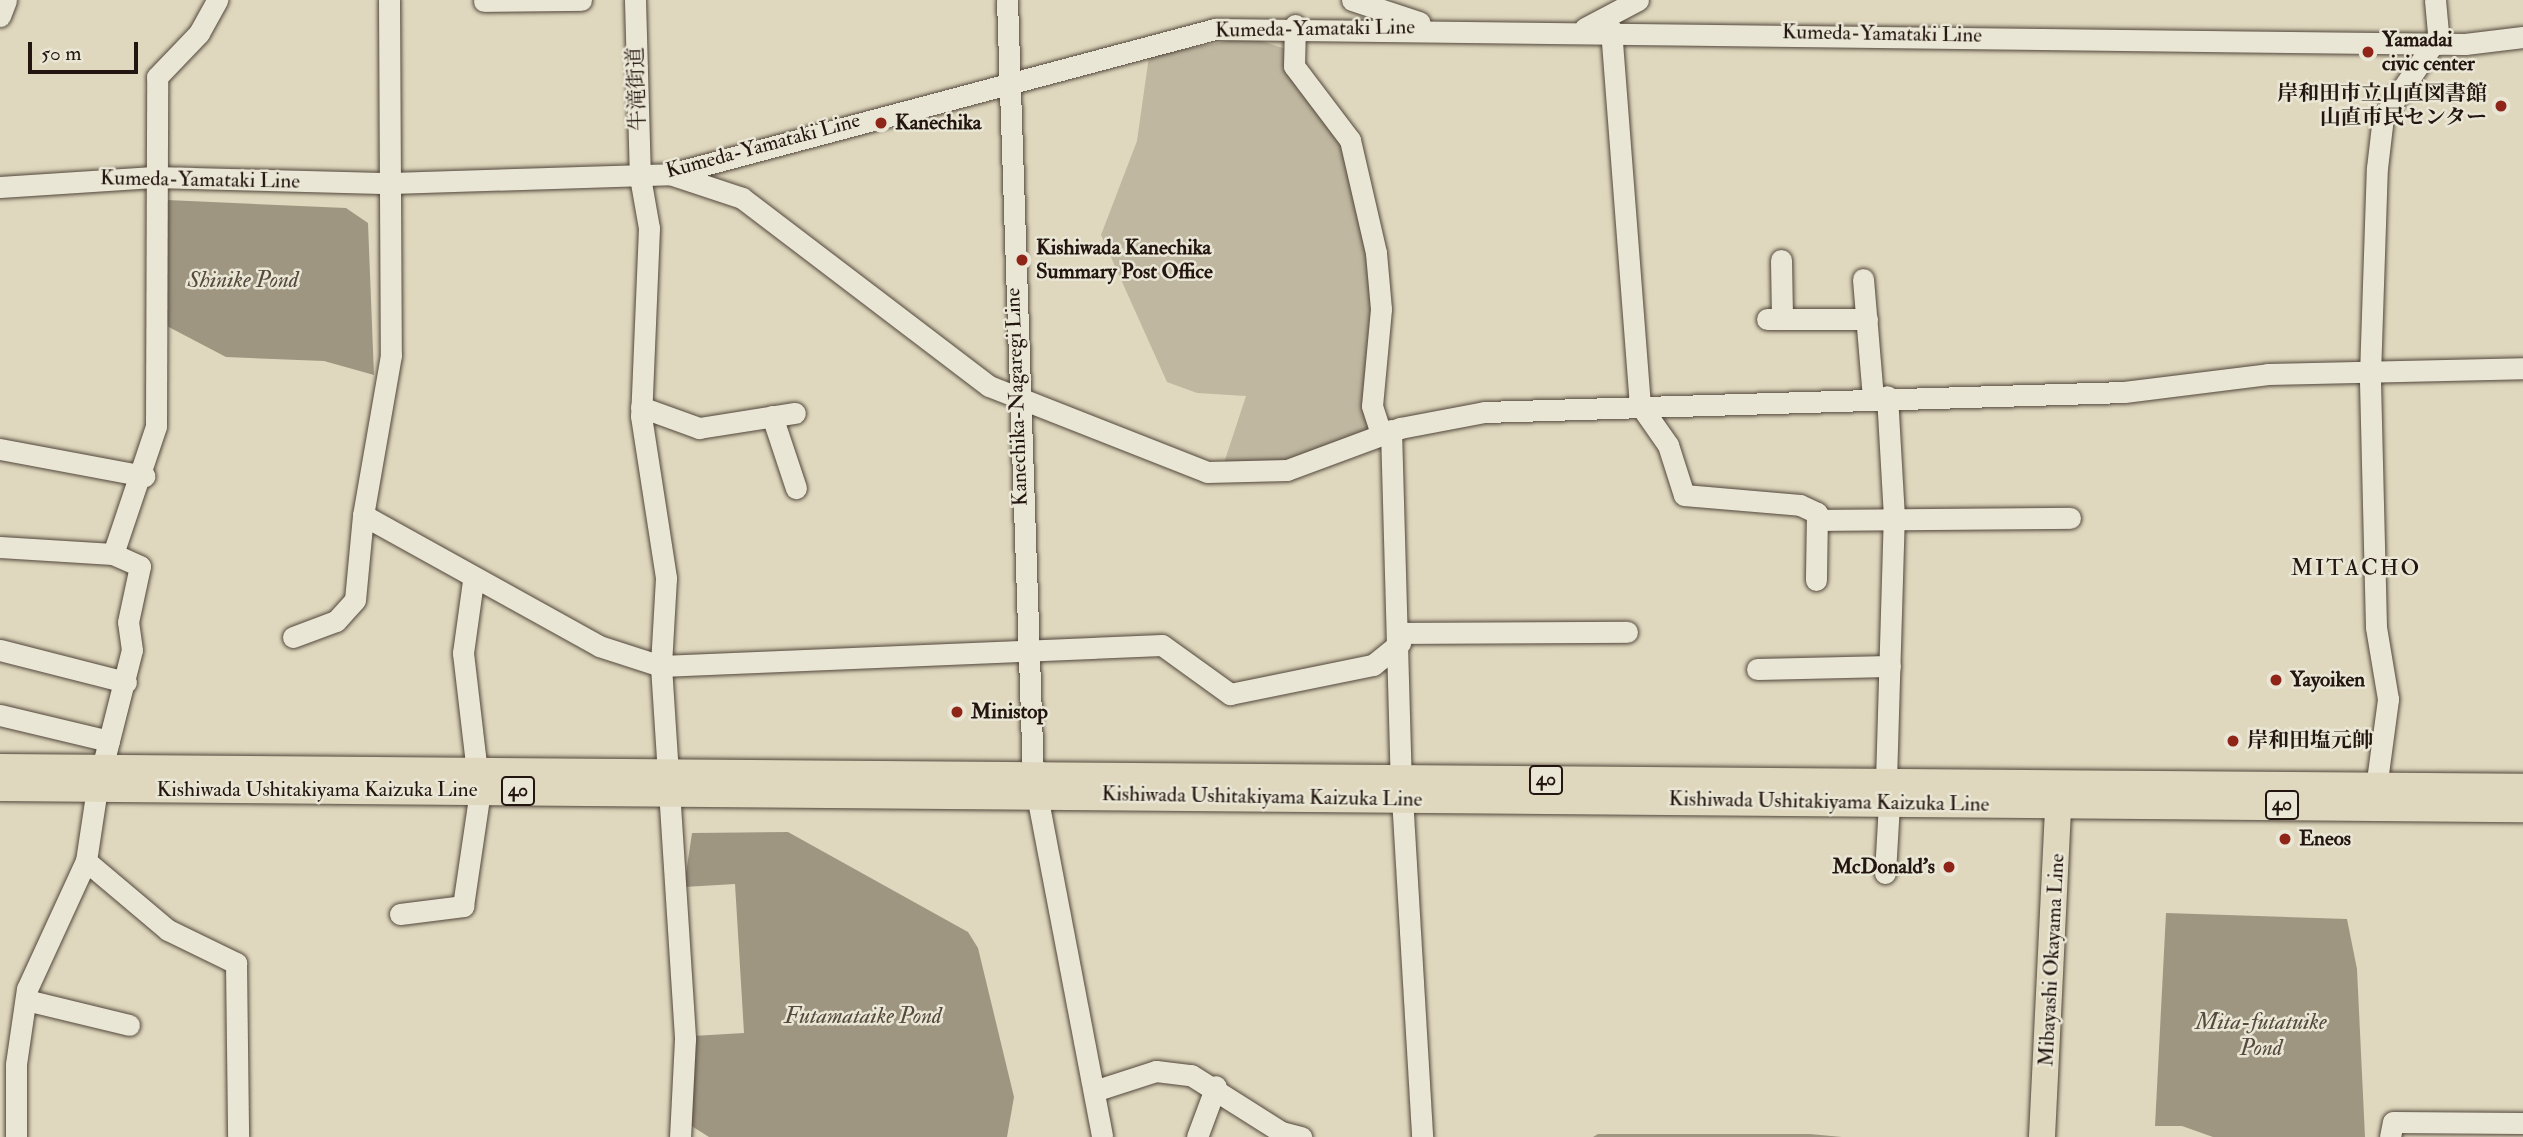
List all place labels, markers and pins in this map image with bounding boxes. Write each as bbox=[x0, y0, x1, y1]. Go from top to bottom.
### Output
place label: Yamadai civic center bbox=[2382, 27, 2475, 77]
marker: Yamadai civic center bbox=[2360, 44, 2376, 60]
place label: 岸和田市立山直図書館 山直市民センター bbox=[2277, 81, 2487, 131]
marker: 岸和田市立山直図書館 山直市民センター bbox=[2493, 98, 2509, 114]
place label: Kanechika bbox=[895, 110, 981, 136]
marker: Kanechika bbox=[873, 115, 889, 131]
place label: Kishiwada Kanechika Summary Post Office bbox=[1036, 235, 1213, 285]
marker: Kishiwada Kanechika Summary Post Office bbox=[1014, 252, 1030, 268]
place label: Yayoiken bbox=[2290, 667, 2365, 693]
marker: Yayoiken bbox=[2268, 672, 2284, 688]
place label: Ministop bbox=[971, 699, 1048, 725]
marker: Ministop bbox=[949, 704, 965, 720]
place label: 岸和田塩元帥 bbox=[2247, 728, 2373, 754]
marker: 岸和田塩元帥 bbox=[2225, 733, 2241, 749]
place label: Eneos bbox=[2299, 826, 2351, 852]
marker: Eneos bbox=[2277, 831, 2293, 847]
place label: McDonald's bbox=[1832, 854, 1935, 880]
marker: McDonald's bbox=[1941, 859, 1957, 875]

